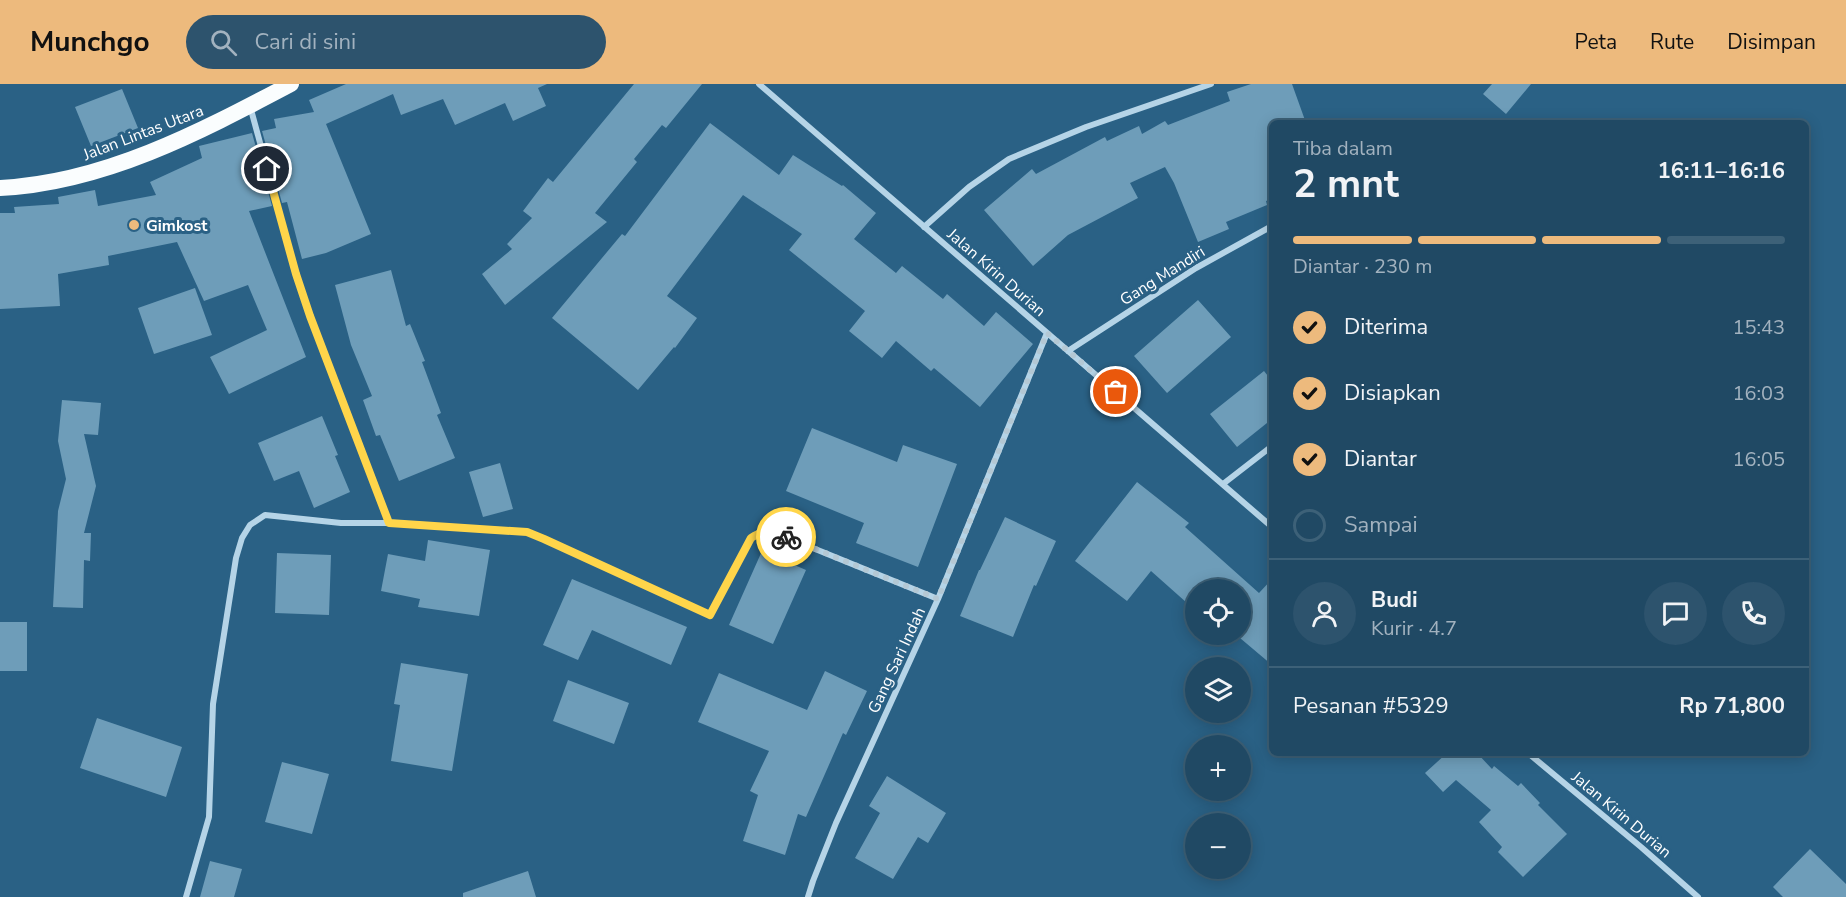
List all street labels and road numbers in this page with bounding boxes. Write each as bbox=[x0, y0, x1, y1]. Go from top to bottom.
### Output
street label: Jalan Lintas Utara bbox=[79, 100, 207, 166]
street label: Jalan Kirin Durian bbox=[941, 223, 1050, 322]
street label: Gang Mandiri bbox=[1116, 241, 1209, 311]
street label: Gang Sari Indah bbox=[863, 604, 931, 717]
street label: Jalan Kirin Durian bbox=[1566, 766, 1676, 863]

